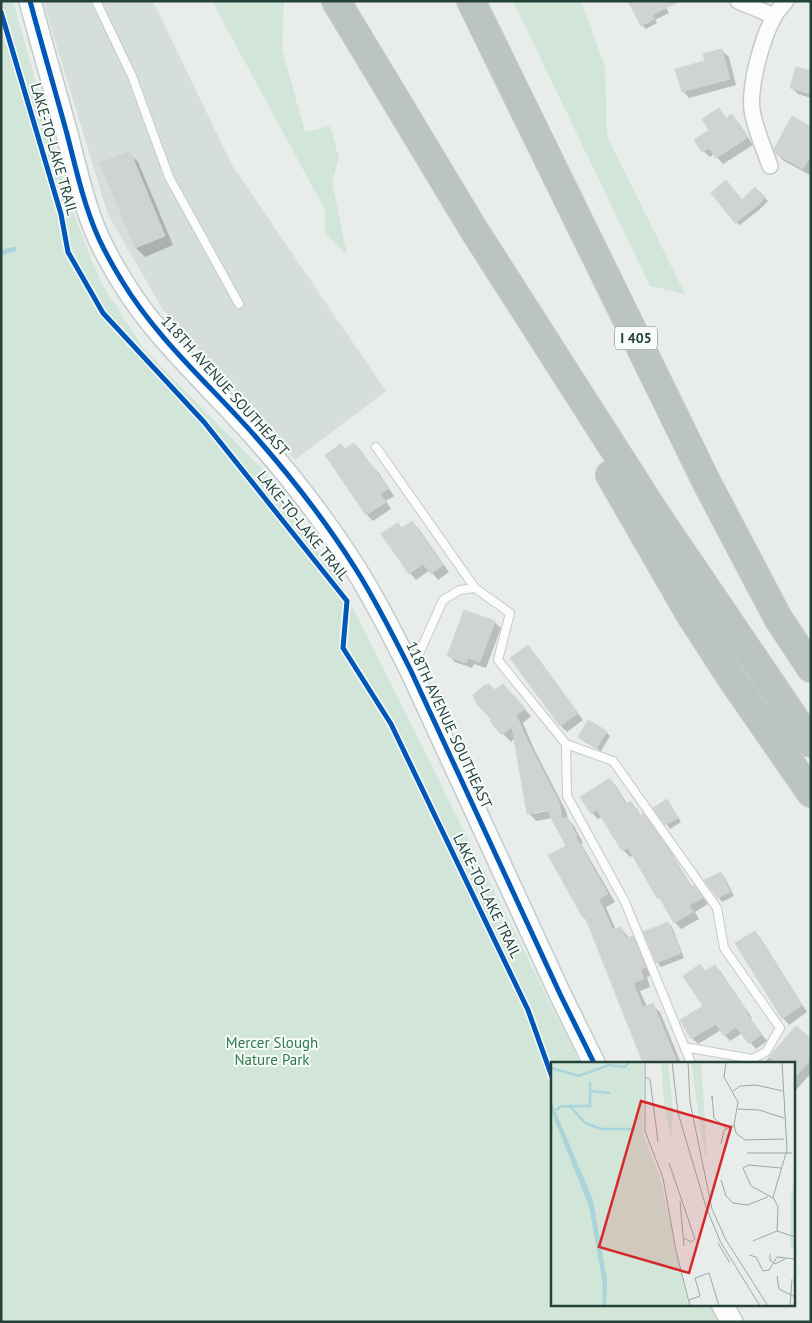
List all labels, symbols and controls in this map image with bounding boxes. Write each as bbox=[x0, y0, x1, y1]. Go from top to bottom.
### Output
street label: LAKE-TO-LAKE TRAIL bbox=[27, 81, 82, 217]
street label: 118TH AVENUE SOUTHEAST bbox=[157, 311, 294, 460]
road number: I 405 bbox=[615, 326, 657, 349]
street label: LAKE-TO-LAKE TRAIL bbox=[253, 467, 354, 585]
street label: 118TH AVENUE SOUTHEAST bbox=[402, 638, 497, 812]
street label: LAKE-TO-LAKE TRAIL bbox=[449, 830, 526, 961]
park label: Mercer Slough Nature Park bbox=[226, 1033, 318, 1069]
inset map bbox=[551, 1062, 794, 1306]

